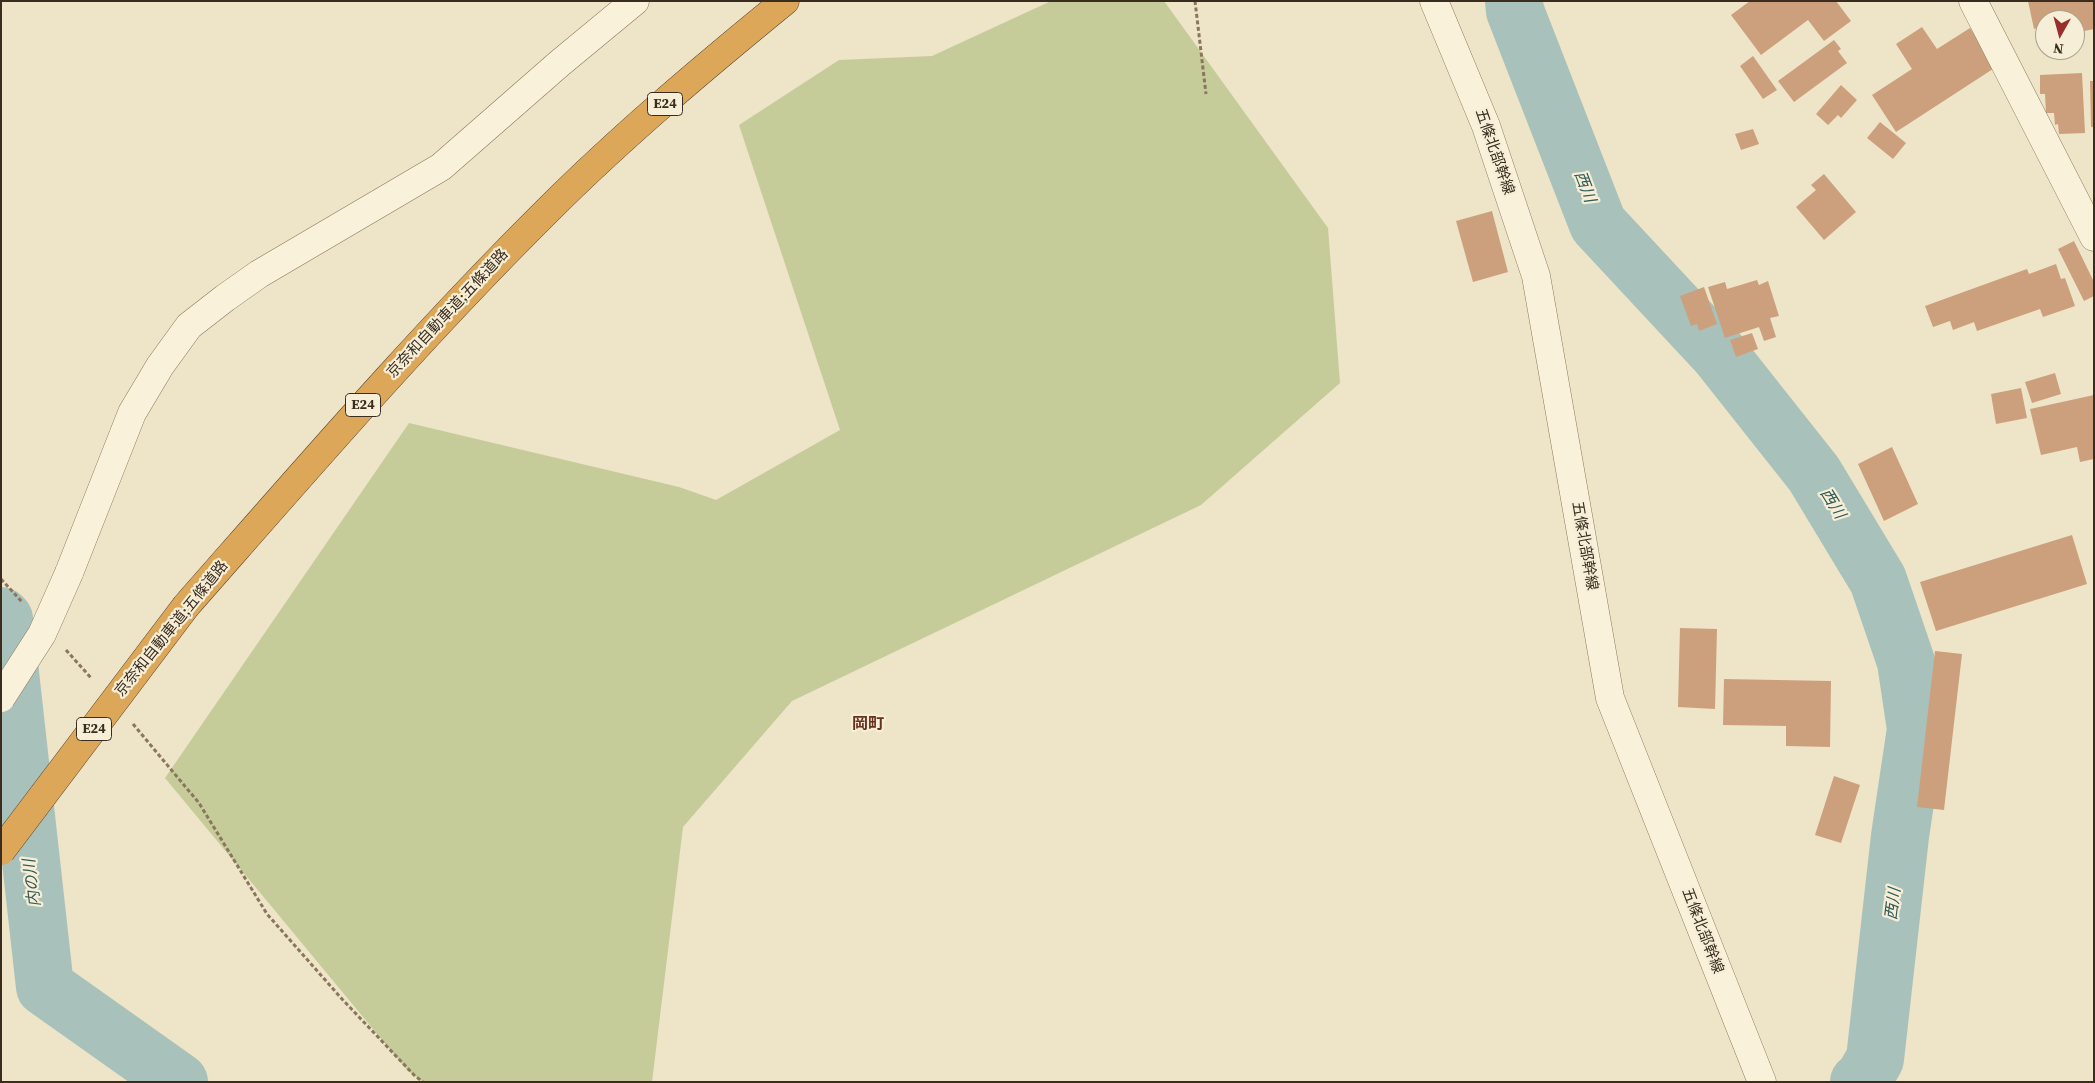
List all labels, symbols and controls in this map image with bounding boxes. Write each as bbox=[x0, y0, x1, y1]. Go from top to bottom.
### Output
north arrow bbox=[2035, 10, 2085, 60]
text: N bbox=[2052, 38, 2065, 59]
road number: E24 bbox=[648, 92, 682, 116]
street label: 五條北部幹線 bbox=[1471, 107, 1517, 197]
water label: 西川 bbox=[1569, 169, 1599, 205]
street label: 京奈和自動車道;五條道路 bbox=[384, 246, 512, 382]
road number: E24 bbox=[346, 394, 380, 416]
water label: 西川 bbox=[1815, 485, 1849, 523]
street label: 五條北部幹線 bbox=[1567, 500, 1601, 592]
street label: 京奈和自動車道;五條道路 bbox=[112, 557, 232, 701]
district label: 岡町 bbox=[852, 715, 884, 735]
road number: E24 bbox=[76, 718, 112, 741]
water label: 内の川 bbox=[21, 858, 45, 908]
street label: 五條北部幹線 bbox=[1677, 886, 1727, 976]
water label: 西川 bbox=[1883, 887, 1905, 921]

